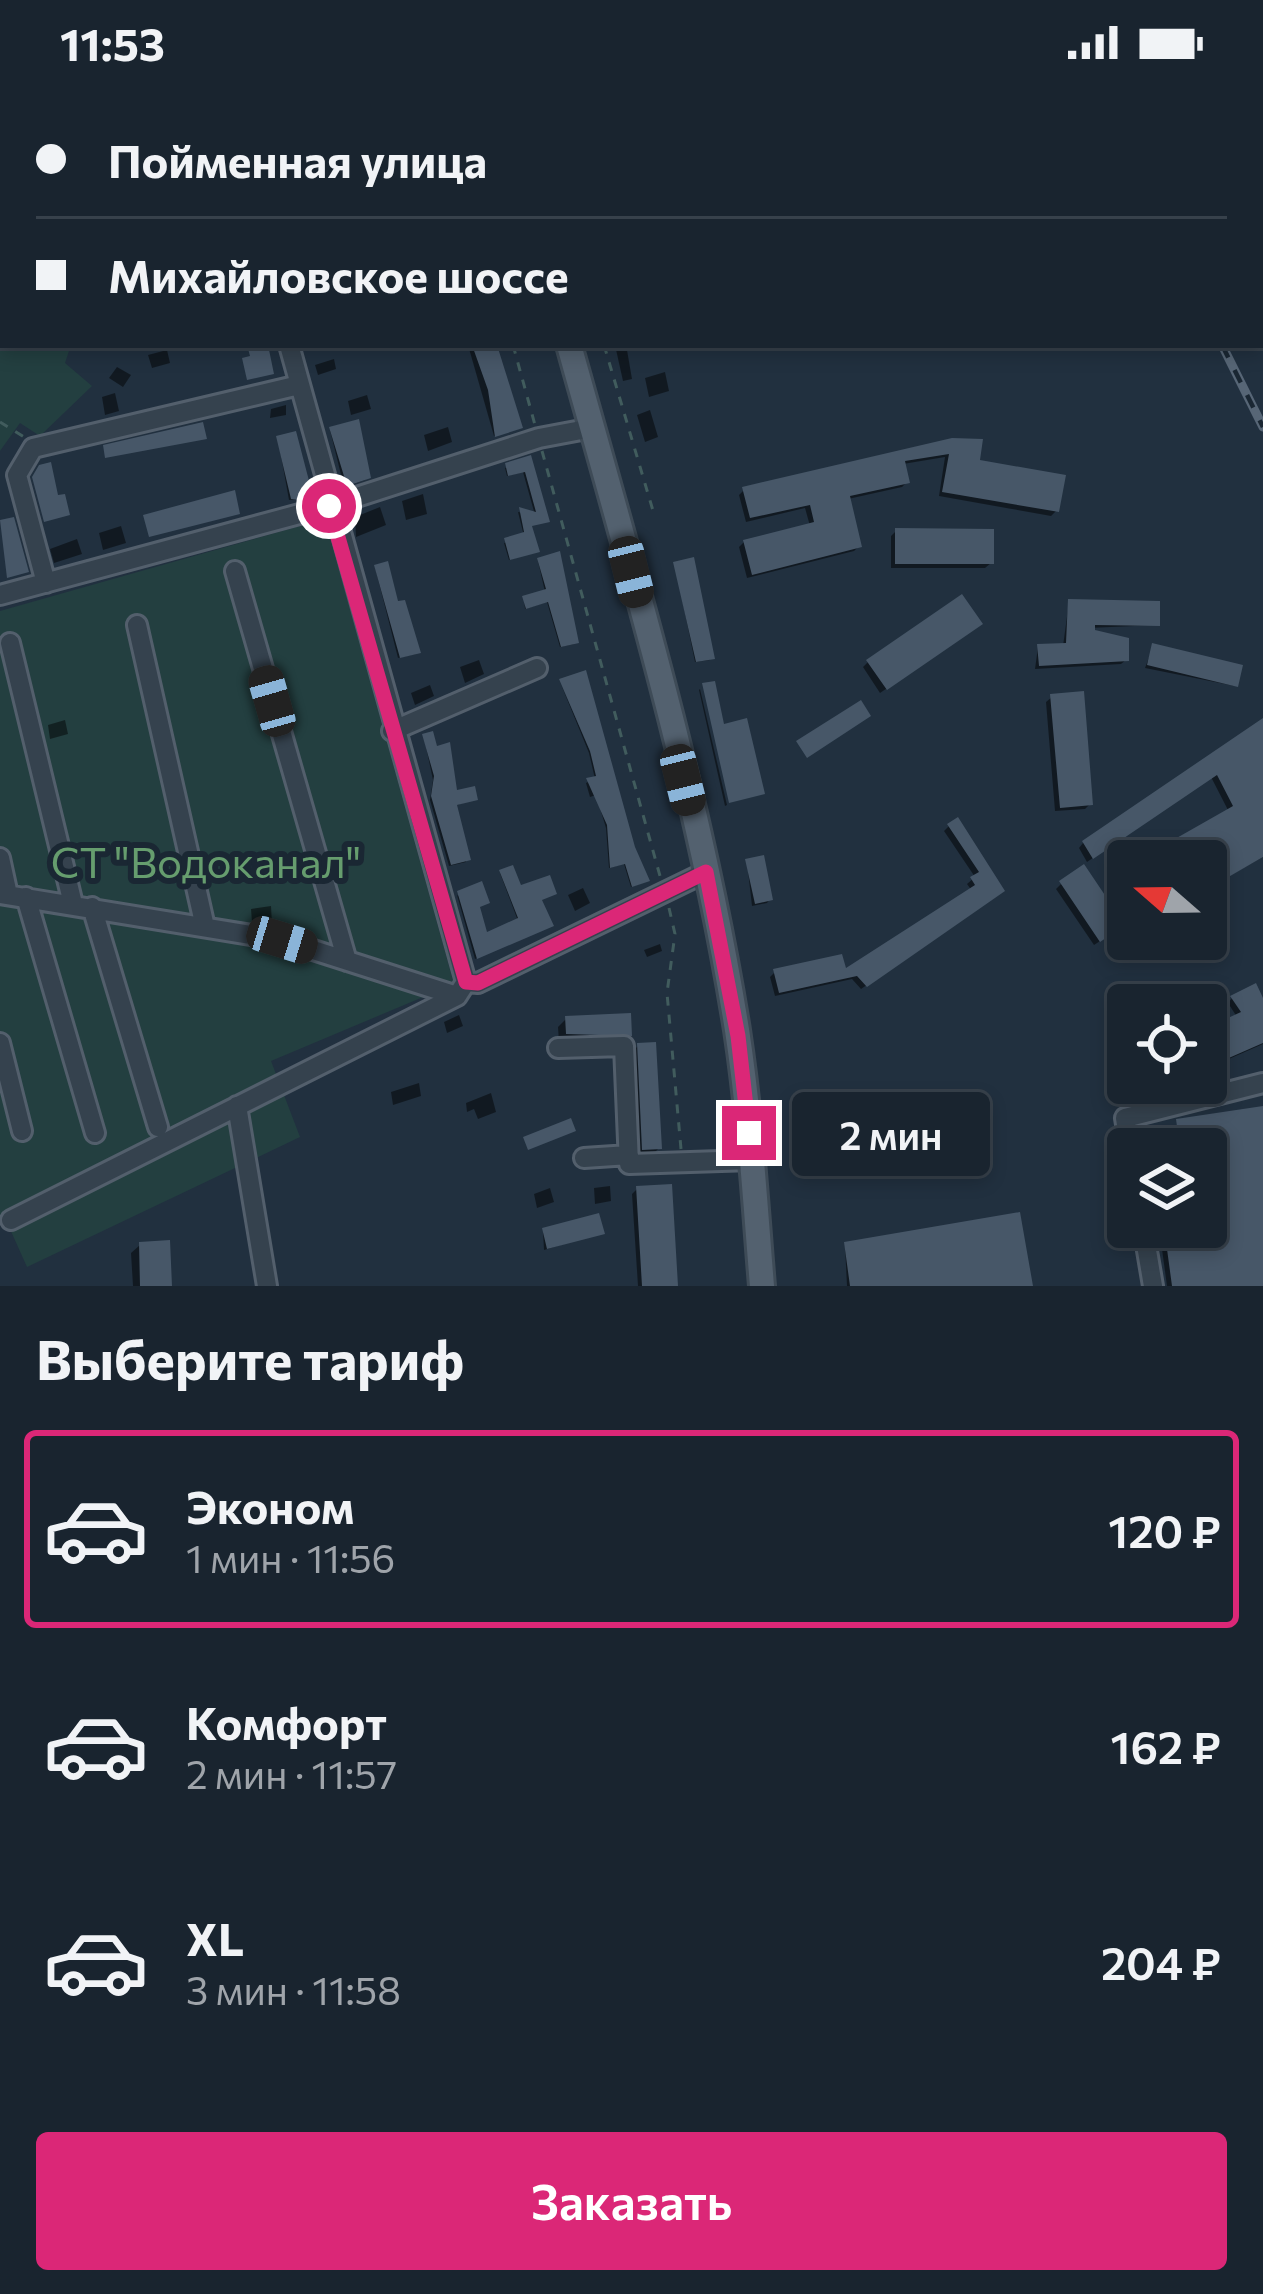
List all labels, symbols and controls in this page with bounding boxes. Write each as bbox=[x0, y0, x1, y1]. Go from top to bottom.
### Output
text: 11:53 bbox=[60, 15, 165, 70]
text: Пойменная улица bbox=[108, 132, 487, 187]
text: Михайловское шоссе bbox=[108, 247, 569, 302]
route start bbox=[302, 479, 356, 533]
car bbox=[605, 533, 657, 611]
car bbox=[245, 661, 299, 741]
car bbox=[657, 741, 709, 819]
park label: СТ "Водоканал" bbox=[51, 835, 361, 887]
north arrow bbox=[1107, 840, 1227, 960]
map controls bbox=[1107, 840, 1227, 1248]
car bbox=[242, 912, 322, 968]
button: locate bbox=[1107, 984, 1227, 1104]
callout: 2 мин bbox=[791, 1091, 989, 1175]
route end bbox=[722, 1106, 776, 1160]
text: 2 мин bbox=[839, 1110, 943, 1158]
button: layers bbox=[1107, 1128, 1227, 1248]
text: Выберите тариф bbox=[36, 1325, 464, 1391]
icon: car bbox=[42, 1475, 150, 1583]
text: Эконом bbox=[186, 1478, 354, 1533]
text: 120 ₽ bbox=[1108, 1502, 1221, 1557]
text: 1 мин · 11:56 bbox=[186, 1533, 395, 1581]
icon: car bbox=[42, 1691, 150, 1799]
text: Комфорт bbox=[186, 1694, 387, 1749]
text: 162 ₽ bbox=[1110, 1718, 1221, 1773]
text: 2 мин · 11:57 bbox=[186, 1749, 397, 1797]
icon: car bbox=[42, 1907, 150, 2015]
text: XL bbox=[186, 1910, 244, 1965]
text: 204 ₽ bbox=[1101, 1934, 1221, 1989]
text: 3 мин · 11:58 bbox=[186, 1965, 401, 2013]
button: Заказать bbox=[36, 2132, 1227, 2270]

